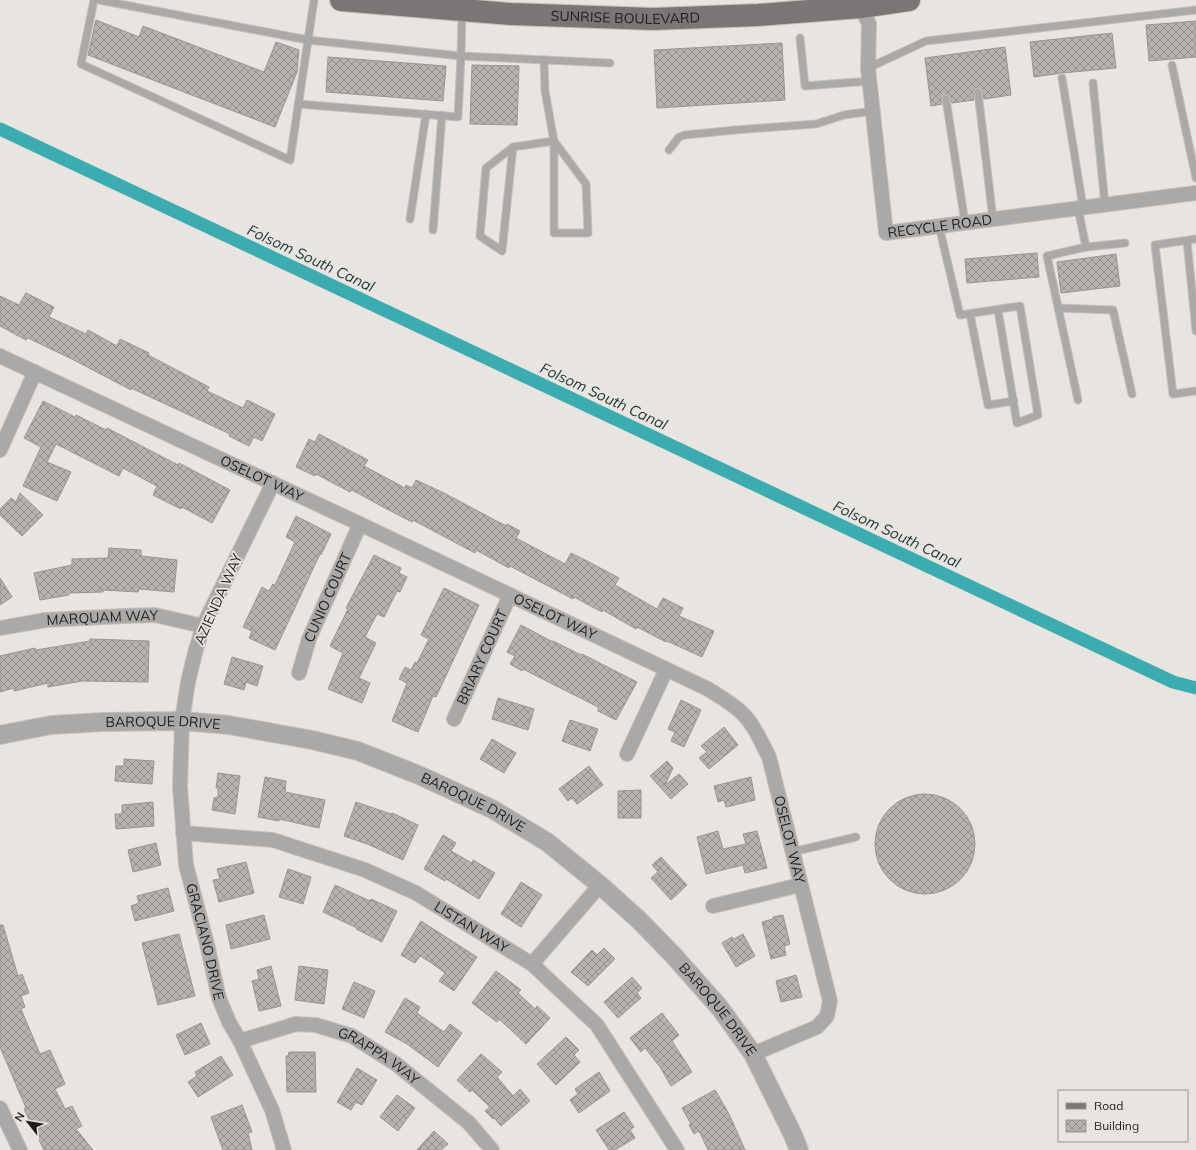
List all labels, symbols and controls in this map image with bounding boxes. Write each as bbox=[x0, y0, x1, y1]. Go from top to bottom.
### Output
street label: SUNRISE BOULEVARD bbox=[550, 6, 700, 28]
street label: RECYCLE ROAD bbox=[886, 210, 993, 242]
water label: Folsom South Canal bbox=[244, 220, 378, 296]
water label: Folsom South Canal bbox=[537, 358, 671, 434]
street label: OSELOT WAY bbox=[217, 451, 307, 506]
water label: Folsom South Canal bbox=[830, 496, 964, 572]
street label: CUNIO COURT bbox=[300, 549, 355, 645]
street label: AZIENDA WAY bbox=[190, 550, 246, 647]
street label: OSELOT WAY bbox=[510, 589, 600, 644]
street label: MARQUAM WAY bbox=[46, 606, 159, 629]
street label: BRIARY COURT bbox=[453, 606, 512, 708]
street label: BAROQUE DRIVE bbox=[105, 712, 221, 733]
street label: BAROQUE DRIVE bbox=[418, 768, 529, 836]
street label: OSELOT WAY bbox=[770, 794, 809, 886]
street label: GRACIANO DRIVE bbox=[182, 881, 228, 1002]
street label: LISTAN WAY bbox=[431, 897, 513, 957]
street label: BAROQUE DRIVE bbox=[675, 959, 761, 1060]
street label: GRAPPA WAY bbox=[336, 1023, 424, 1089]
legend bbox=[1058, 1090, 1188, 1142]
text: Road bbox=[1094, 1098, 1123, 1113]
north arrow bbox=[8, 1102, 48, 1142]
text: N bbox=[11, 1110, 28, 1124]
text: Building bbox=[1094, 1118, 1139, 1133]

